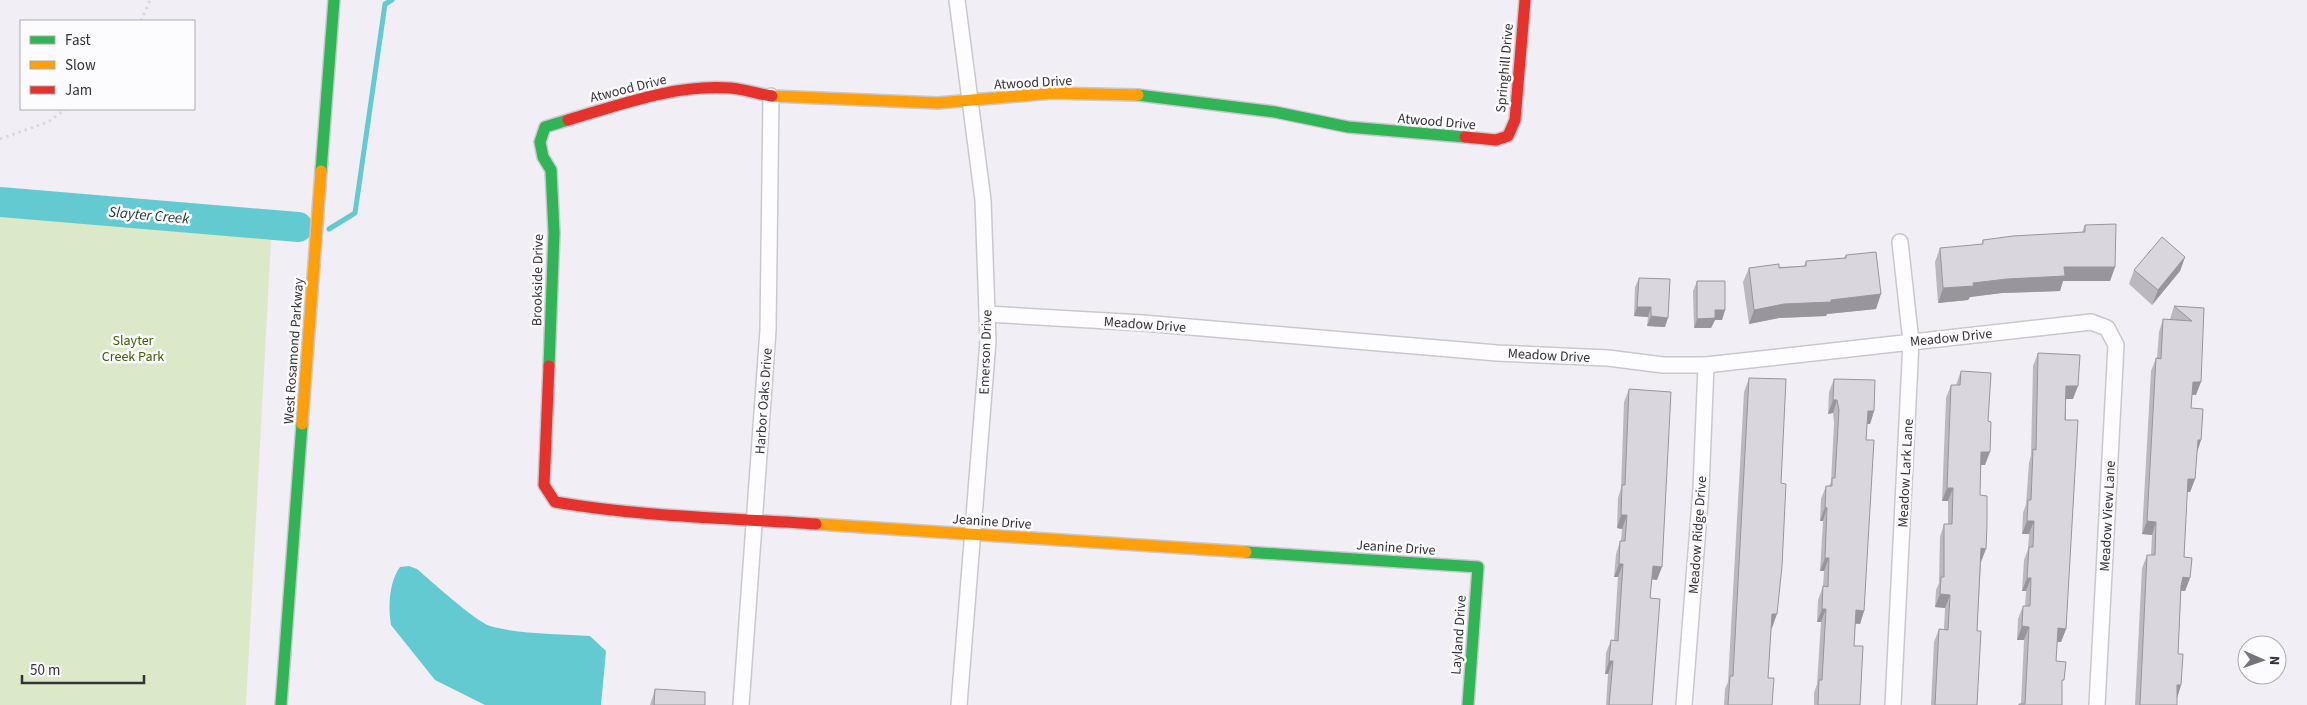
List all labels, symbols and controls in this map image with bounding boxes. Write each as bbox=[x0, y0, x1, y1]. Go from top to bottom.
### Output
legend bbox=[20, 20, 195, 110]
street label: Springhill Drive bbox=[1491, 23, 1519, 114]
text: Fast bbox=[65, 30, 91, 51]
text: Slow bbox=[65, 55, 96, 76]
street label: Atwood Drive bbox=[588, 70, 669, 108]
street label: Atwood Drive bbox=[993, 71, 1073, 95]
text: Jam bbox=[65, 80, 92, 101]
street label: Atwood Drive bbox=[1397, 109, 1477, 135]
water label: Slayter Creek bbox=[108, 202, 191, 230]
street label: Brookside Drive bbox=[527, 234, 549, 326]
street label: West Rosamond Parkway bbox=[279, 277, 309, 425]
street label: Emerson Drive bbox=[975, 309, 997, 395]
street label: Meadow Drive bbox=[1103, 312, 1187, 338]
street label: Meadow Drive bbox=[1909, 324, 1993, 352]
park label: Slayter Creek Park bbox=[102, 331, 164, 367]
street label: Meadow Drive bbox=[1507, 344, 1591, 368]
street label: Harbor Oaks Drive bbox=[750, 347, 778, 455]
street label: Meadow Lark Lane bbox=[1893, 418, 1919, 528]
street label: Meadow View Lane bbox=[2095, 460, 2121, 572]
street label: Meadow Ridge Drive bbox=[1684, 475, 1712, 595]
street label: Jeanine Drive bbox=[952, 509, 1032, 535]
street label: Jeanine Drive bbox=[1356, 535, 1436, 561]
street label: Layland Drive bbox=[1446, 595, 1472, 675]
north arrow bbox=[2237, 635, 2287, 685]
scale bar bbox=[22, 652, 145, 684]
text: N bbox=[2264, 655, 2284, 665]
text: 50 m bbox=[30, 660, 60, 681]

